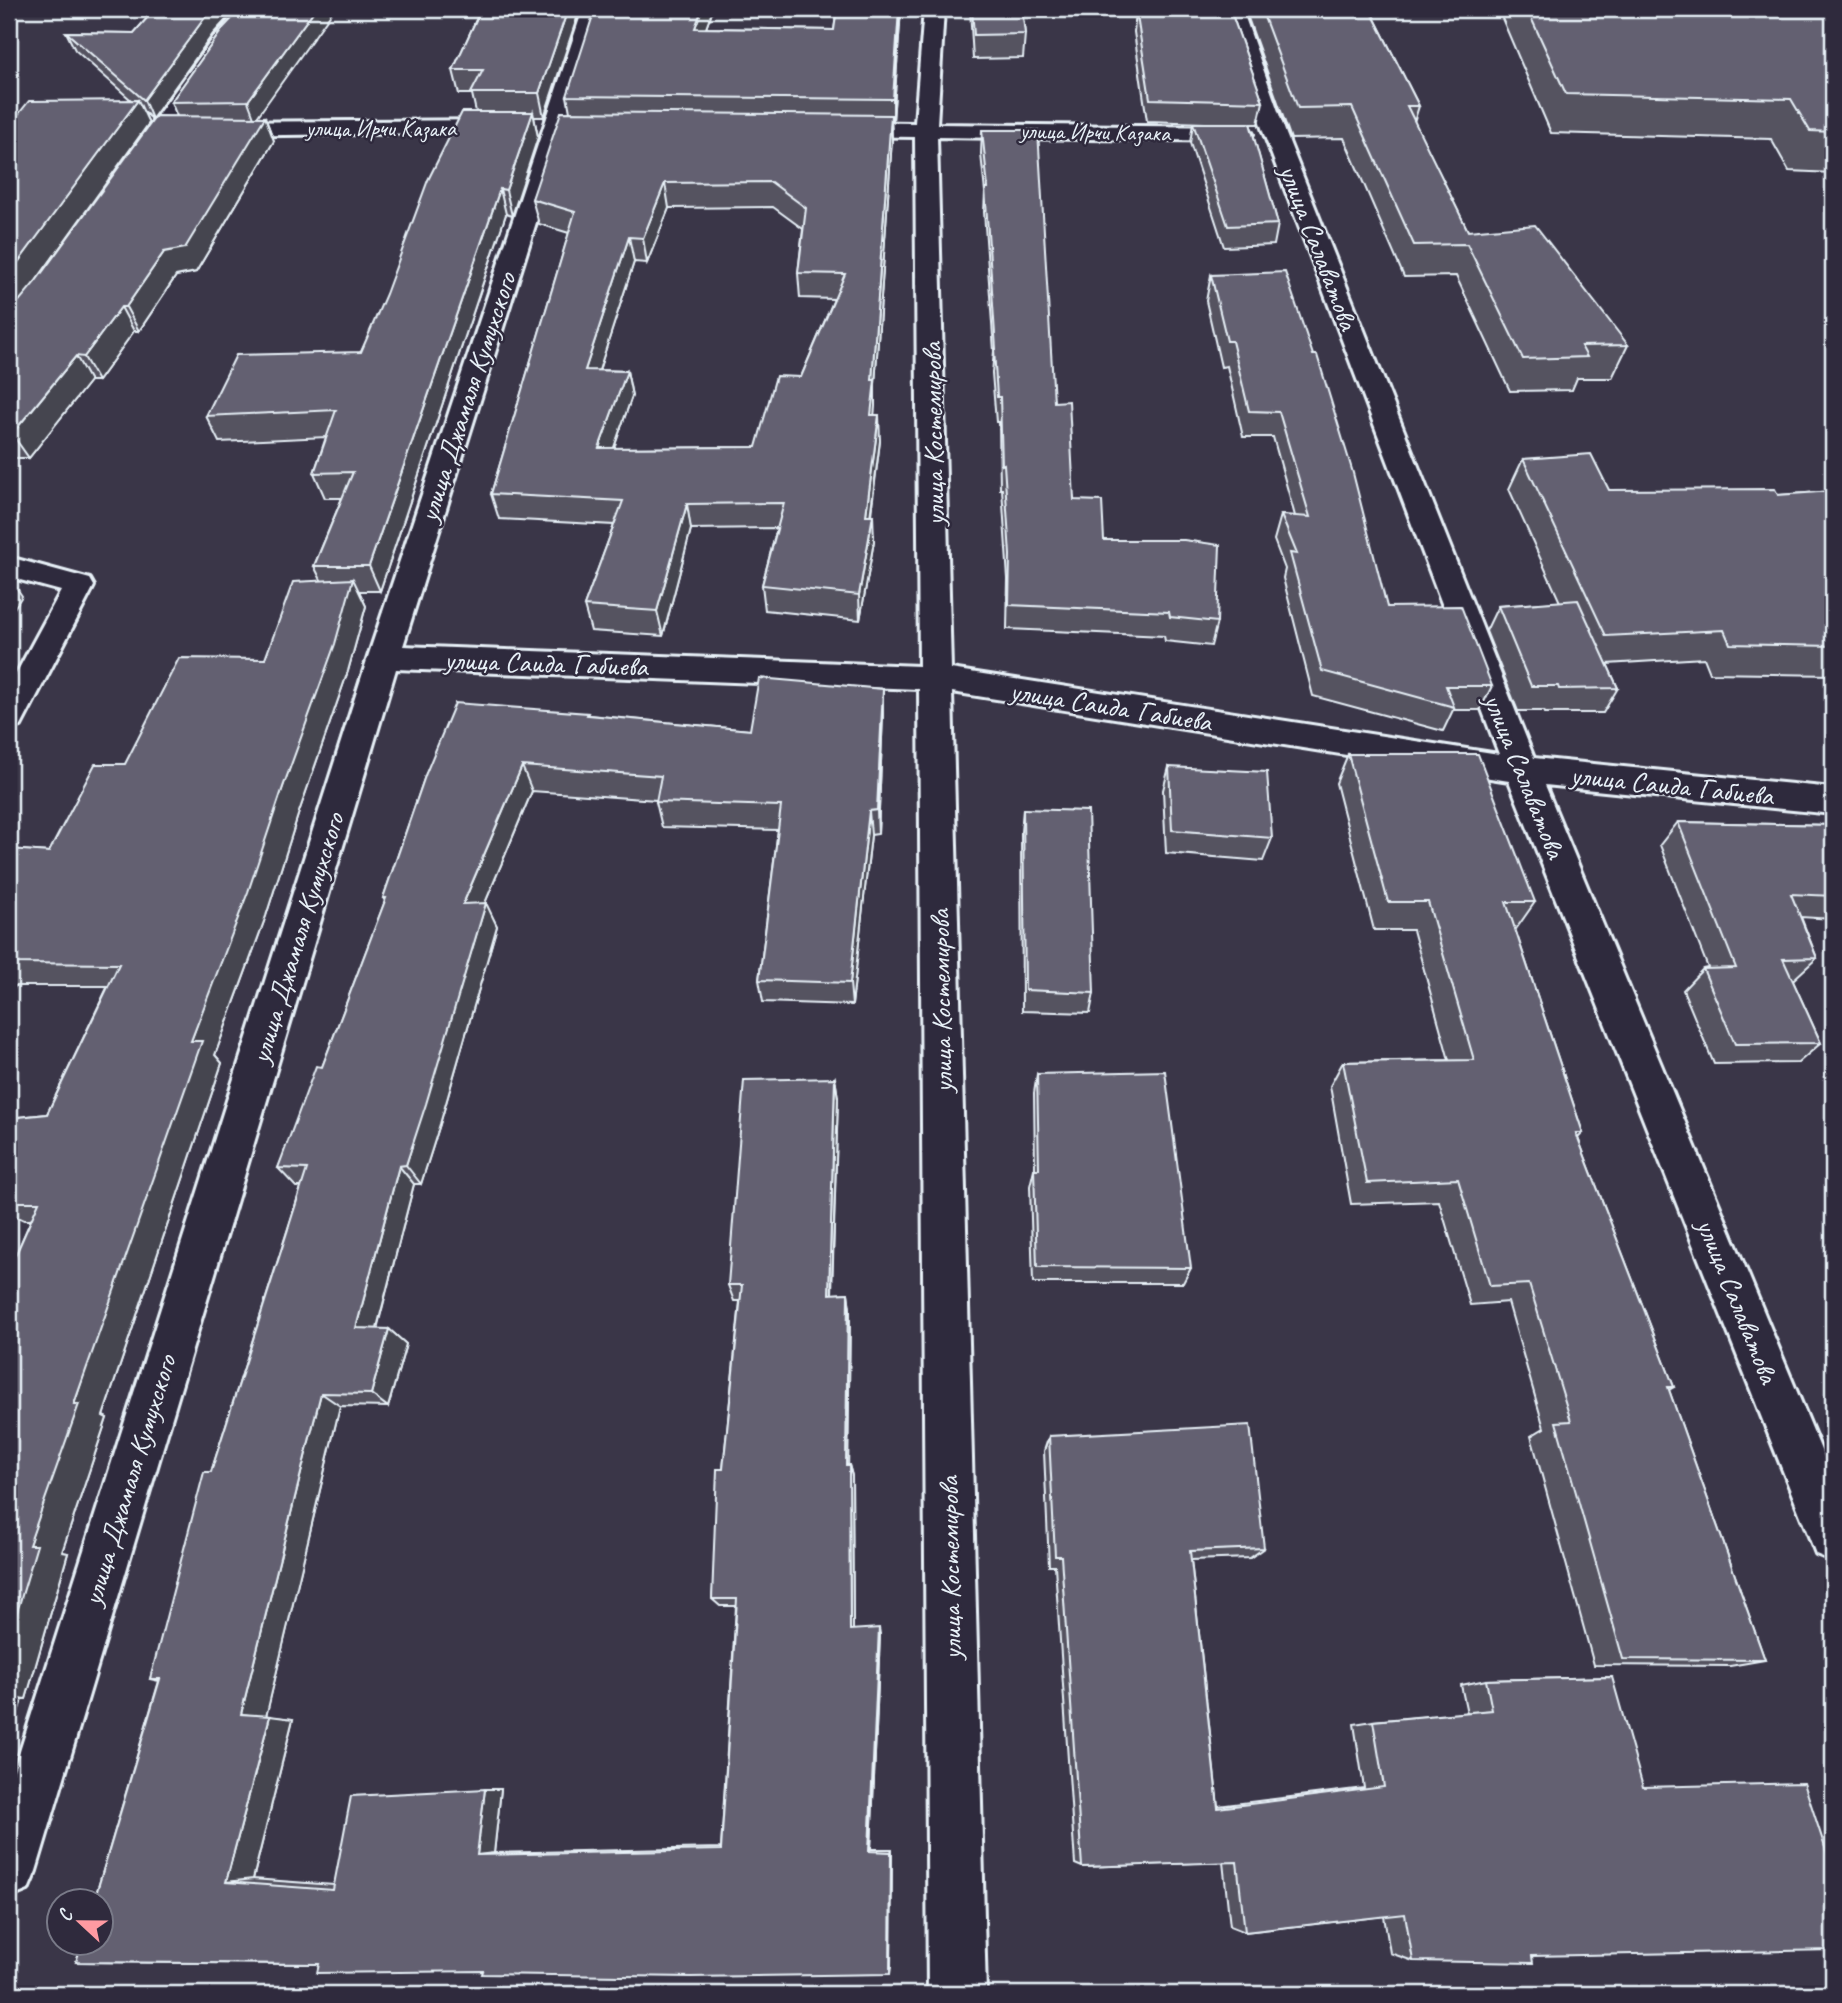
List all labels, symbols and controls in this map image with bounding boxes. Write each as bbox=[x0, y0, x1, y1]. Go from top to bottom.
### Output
street label: улица Ирчи Казака bbox=[304, 114, 458, 143]
street label: улица Ирчи Казака bbox=[1018, 116, 1172, 148]
street label: улица Салаватова bbox=[1271, 158, 1367, 336]
street label: улица Джамаля Кумухского bbox=[410, 266, 524, 528]
street label: улица Костемирова bbox=[914, 340, 952, 528]
street label: улица Саида Габиева bbox=[442, 642, 650, 684]
street label: улица Саида Габиева bbox=[1006, 672, 1216, 739]
street label: улица Салаватова bbox=[1475, 687, 1574, 865]
street label: улица Саида Габиева bbox=[1567, 757, 1777, 813]
street label: улица Джамаля Кумухского bbox=[242, 807, 352, 1069]
street label: улица Костемирова bbox=[922, 907, 960, 1095]
street label: улица Салаватова bbox=[1688, 1212, 1787, 1390]
street label: улица Джамаля Кумухского bbox=[74, 1349, 184, 1611]
street label: улица Костемирова bbox=[931, 1474, 969, 1662]
north arrow bbox=[46, 1888, 116, 1958]
text: С bbox=[52, 1905, 79, 1925]

